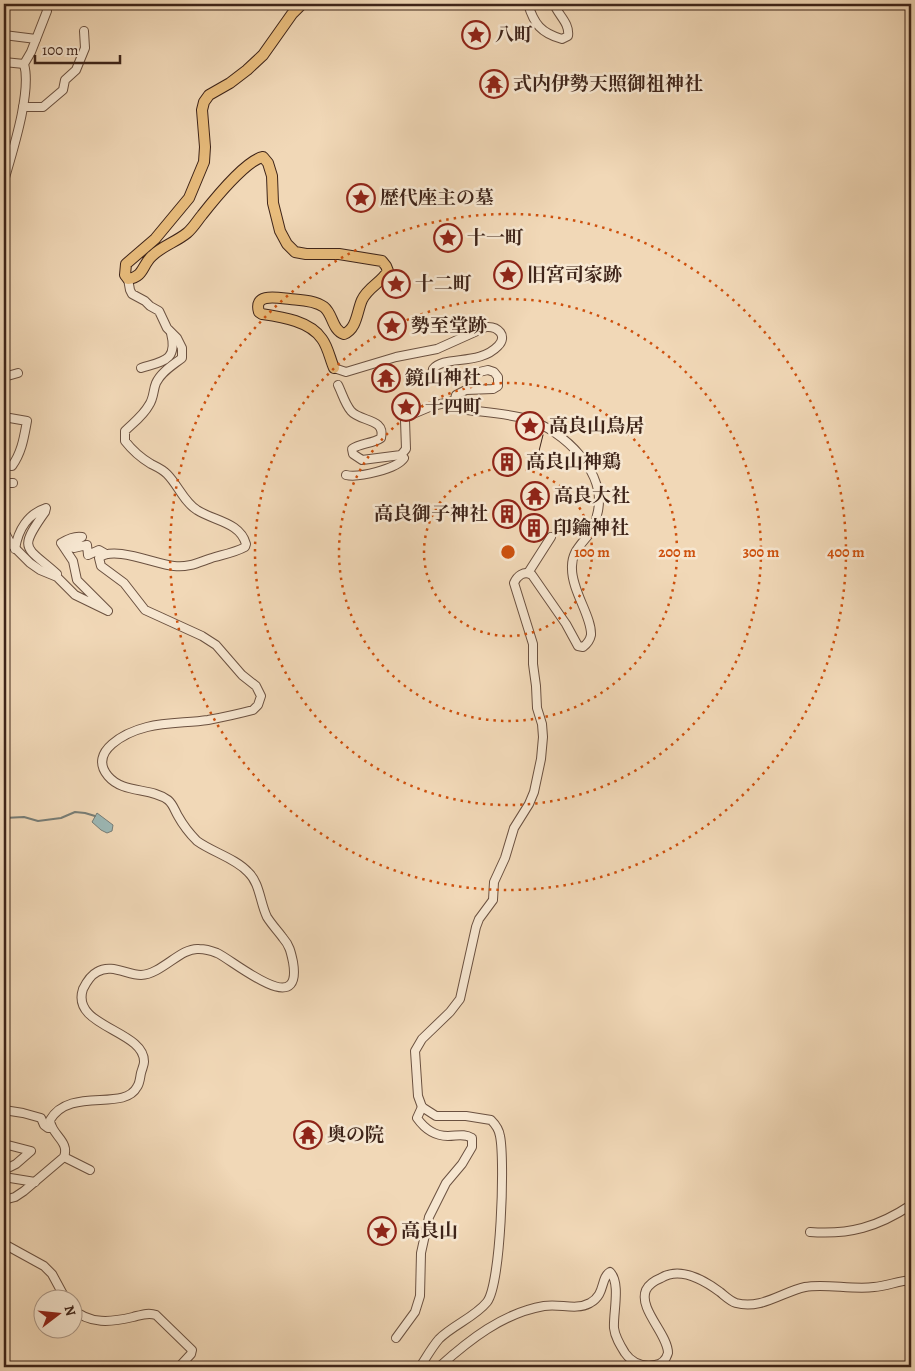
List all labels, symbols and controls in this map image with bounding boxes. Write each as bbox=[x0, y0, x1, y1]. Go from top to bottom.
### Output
place icon: 八町 bbox=[461, 20, 491, 50]
place label: 八町 bbox=[495, 22, 533, 48]
scale bar bbox=[35, 32, 120, 64]
text: 100 m bbox=[42, 40, 79, 60]
temple icon: 式内伊勢天照御祖神社 bbox=[479, 69, 509, 99]
place label: 式内伊勢天照御祖神社 bbox=[513, 71, 703, 97]
place icon: 歴代座主の墓 bbox=[346, 183, 376, 213]
place label: 歴代座主の墓 bbox=[380, 185, 494, 211]
place icon: 十一町 bbox=[433, 223, 463, 253]
place label: 十一町 bbox=[467, 225, 524, 251]
place icon: 旧宮司家跡 bbox=[493, 260, 523, 290]
place label: 旧宮司家跡 bbox=[527, 262, 622, 288]
place icon: 十二町 bbox=[381, 269, 411, 299]
place label: 十二町 bbox=[415, 271, 472, 297]
place icon: 勢至堂跡 bbox=[377, 311, 407, 341]
place label: 勢至堂跡 bbox=[411, 313, 487, 339]
temple icon: 鏡山神社 bbox=[371, 363, 401, 393]
place label: 鏡山神社 bbox=[405, 365, 481, 391]
place icon: 十四町 bbox=[391, 392, 421, 422]
place label: 十四町 bbox=[425, 394, 482, 420]
place icon: 高良山鳥居 bbox=[515, 411, 545, 441]
place label: 高良山鳥居 bbox=[549, 413, 644, 439]
building icon: 高良山神鶏 bbox=[492, 447, 522, 477]
place label: 高良山神鶏 bbox=[526, 449, 621, 475]
temple icon: 高良大社 bbox=[520, 481, 550, 511]
place label: 高良大社 bbox=[554, 483, 630, 509]
building icon: 高良御子神社 bbox=[492, 499, 522, 529]
place label: 高良御子神社 bbox=[374, 501, 488, 527]
building icon: 印鑰神社 bbox=[519, 513, 549, 543]
place label: 印鑰神社 bbox=[553, 515, 629, 541]
text: 100 m bbox=[574, 542, 610, 562]
text: 200 m bbox=[658, 542, 696, 562]
text: 300 m bbox=[743, 542, 780, 562]
text: 400 m bbox=[827, 542, 865, 562]
centre of rings bbox=[499, 543, 517, 561]
temple icon: 奥の院 bbox=[293, 1120, 323, 1150]
place label: 奥の院 bbox=[327, 1122, 384, 1148]
place icon: 高良山 bbox=[367, 1216, 397, 1246]
place label: 高良山 bbox=[401, 1218, 458, 1244]
north arrow bbox=[32, 1288, 82, 1338]
text: N bbox=[59, 1303, 81, 1318]

